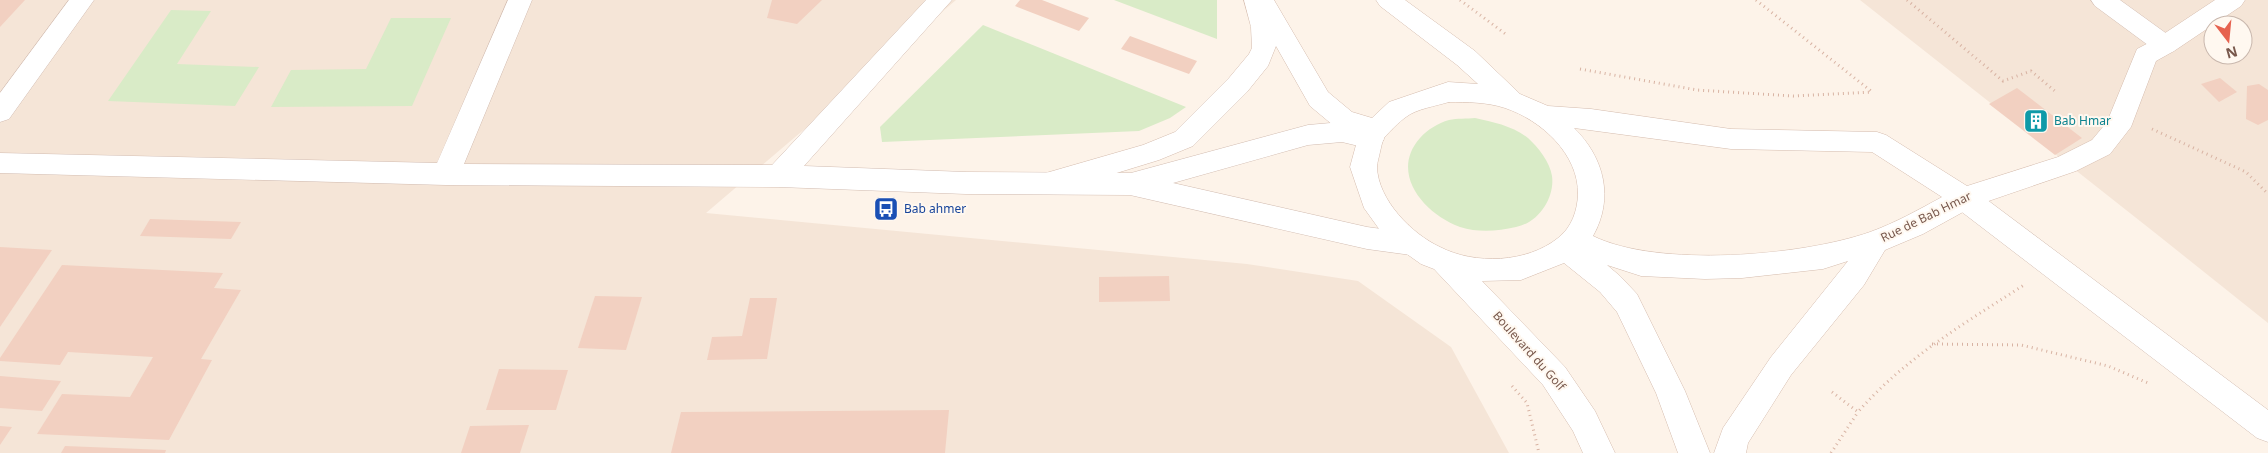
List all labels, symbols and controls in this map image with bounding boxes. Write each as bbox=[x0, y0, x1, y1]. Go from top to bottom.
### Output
north arrow bbox=[2203, 15, 2253, 65]
text: N bbox=[2224, 42, 2240, 64]
building icon: Bab Hmar bbox=[2023, 108, 2049, 134]
place label: Bab Hmar bbox=[2054, 112, 2111, 129]
street label: Rue de Bab Hmar bbox=[1878, 187, 1974, 246]
bus stop icon: Bab ahmer bbox=[873, 196, 899, 222]
place label: Bab ahmer bbox=[904, 200, 966, 217]
street label: Boulevard du Golf bbox=[1489, 307, 1570, 395]

